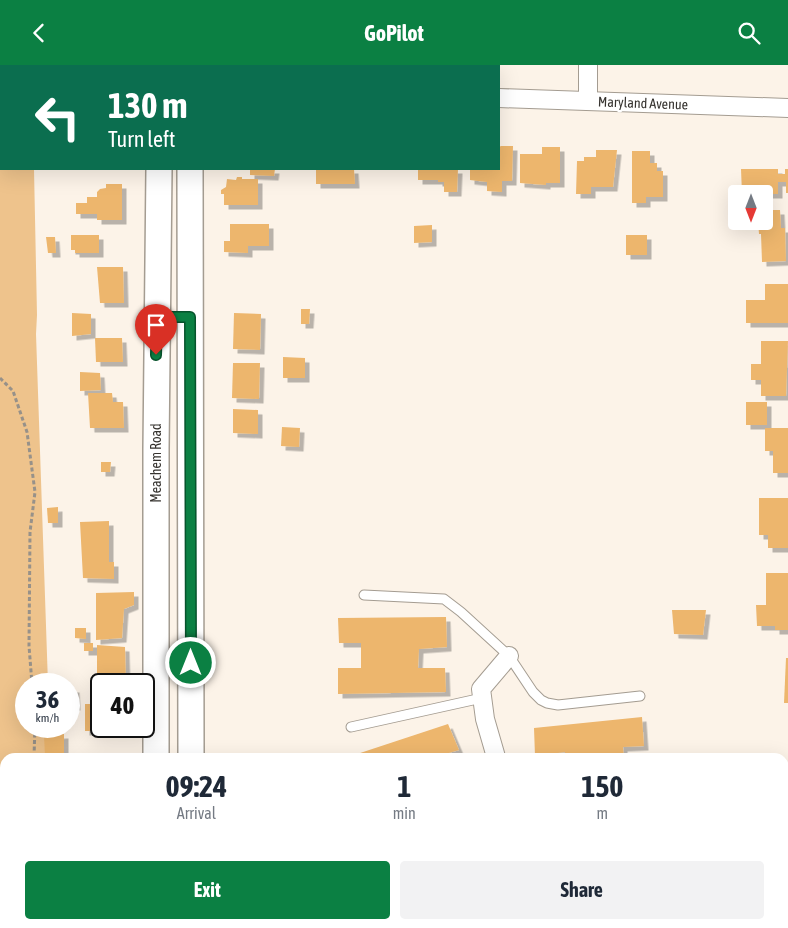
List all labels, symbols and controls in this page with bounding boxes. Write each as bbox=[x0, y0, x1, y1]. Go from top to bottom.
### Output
icon: back bbox=[25, 19, 53, 47]
icon: search bbox=[735, 19, 763, 47]
text: GoPilot bbox=[364, 20, 424, 46]
icon: left bbox=[25, 85, 90, 150]
text: 130 m bbox=[108, 85, 187, 125]
street label: Maryland Avenue bbox=[598, 93, 688, 113]
text: Turn left bbox=[108, 126, 175, 152]
north arrow bbox=[728, 185, 772, 230]
map controls bbox=[728, 185, 773, 230]
pin bbox=[135, 304, 177, 355]
icon: arrive bbox=[142, 311, 170, 339]
street label: Meachem Road bbox=[148, 423, 164, 503]
position arrow bbox=[164, 636, 216, 688]
speed limit sign: 40 bbox=[90, 673, 155, 738]
text: 36 bbox=[36, 685, 59, 713]
text: km/h bbox=[36, 711, 59, 725]
text: 09:24 bbox=[165, 769, 227, 803]
text: 1 bbox=[397, 769, 411, 803]
text: 150 bbox=[581, 769, 623, 803]
text: Arrival bbox=[177, 804, 216, 822]
text: min bbox=[393, 804, 416, 822]
text: m bbox=[597, 804, 608, 822]
button: Exit bbox=[25, 861, 390, 919]
button: Share bbox=[400, 861, 764, 919]

